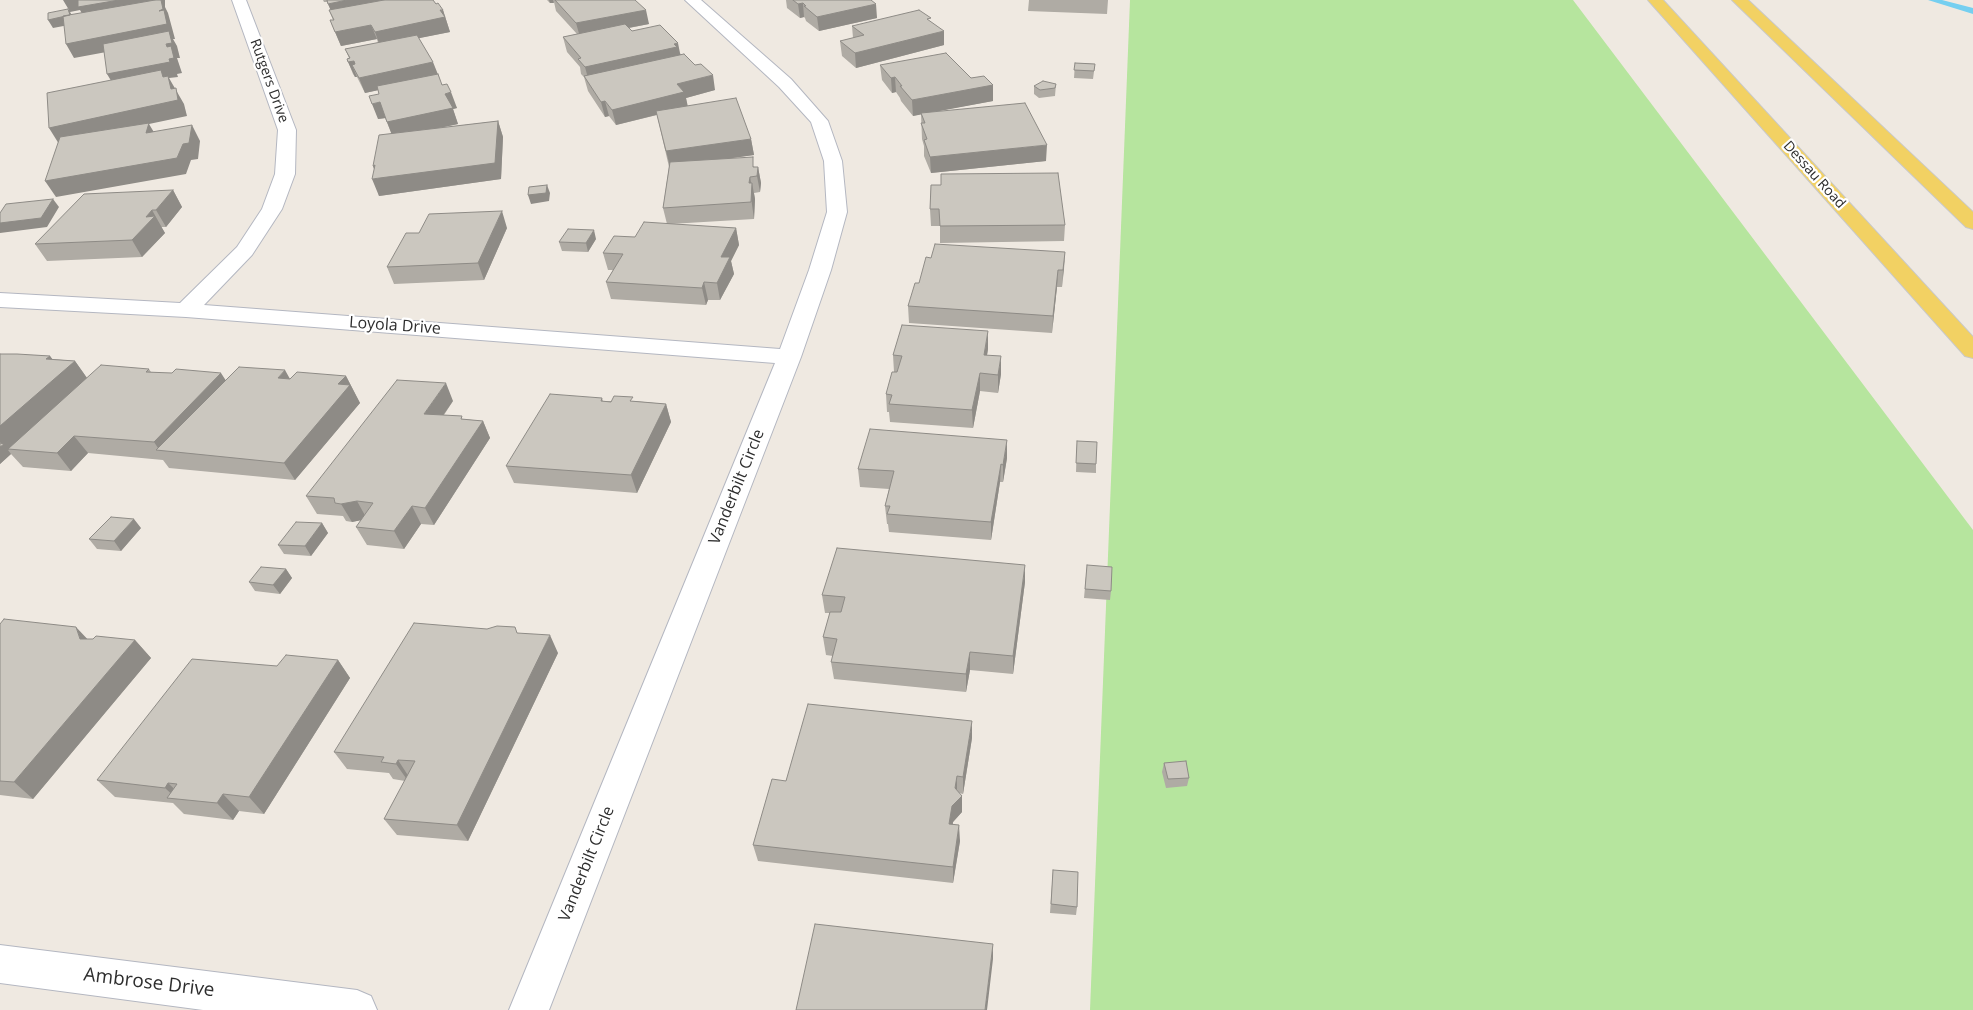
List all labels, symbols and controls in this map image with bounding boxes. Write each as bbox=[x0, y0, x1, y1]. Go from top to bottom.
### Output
street label: Rutgers Drive bbox=[246, 37, 292, 125]
street label: Dessau Road bbox=[1779, 138, 1849, 212]
street label: Loyola Drive bbox=[349, 313, 441, 339]
street label: Vanderbilt Circle bbox=[705, 427, 769, 547]
street label: Vanderbilt Circle bbox=[555, 804, 619, 924]
street label: Ambrose Drive bbox=[82, 964, 216, 1002]

